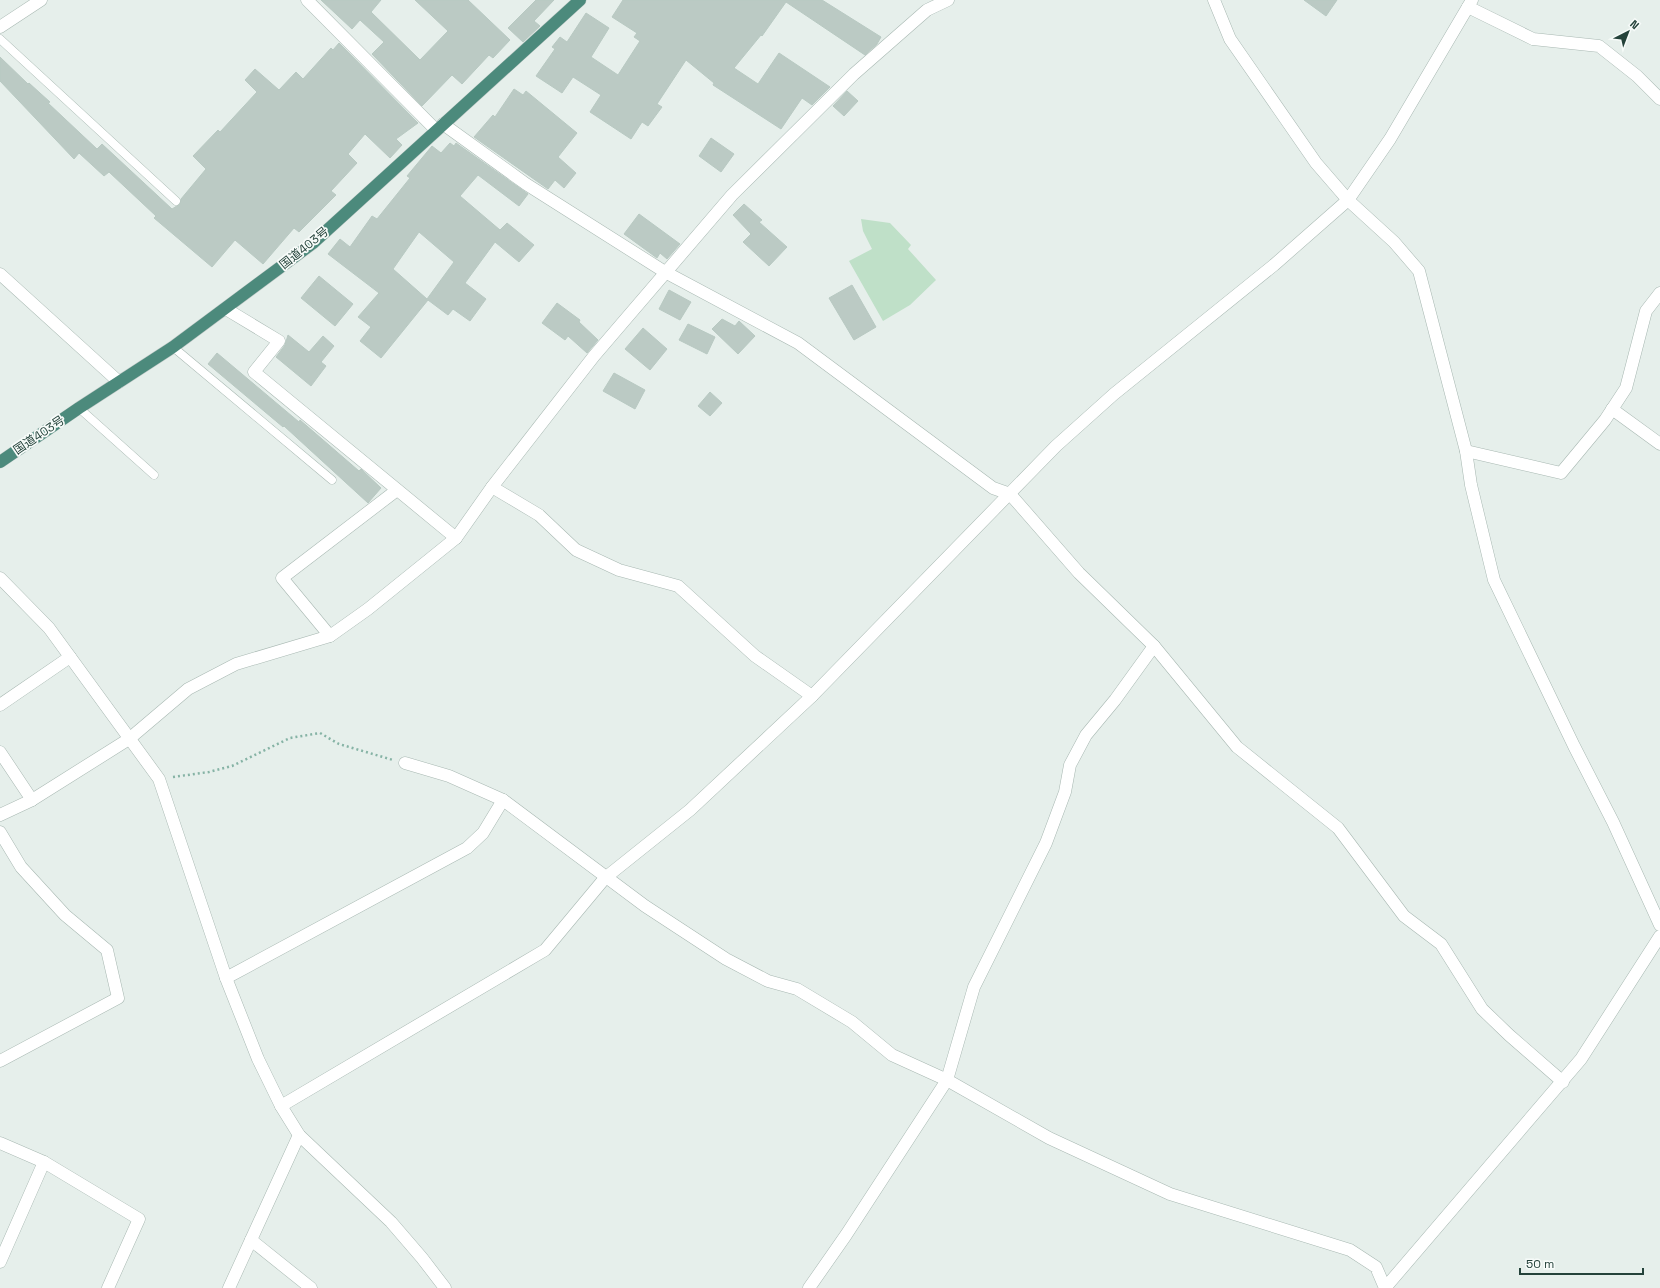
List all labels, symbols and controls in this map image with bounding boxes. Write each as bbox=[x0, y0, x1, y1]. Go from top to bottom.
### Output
north arrow bbox=[1608, 12, 1648, 52]
text: N bbox=[1627, 17, 1642, 32]
street label: 国道403号 bbox=[276, 223, 332, 273]
street label: 国道403号 bbox=[10, 412, 68, 458]
scale bar bbox=[1520, 1250, 1643, 1276]
text: 50 m bbox=[1526, 1256, 1554, 1272]

